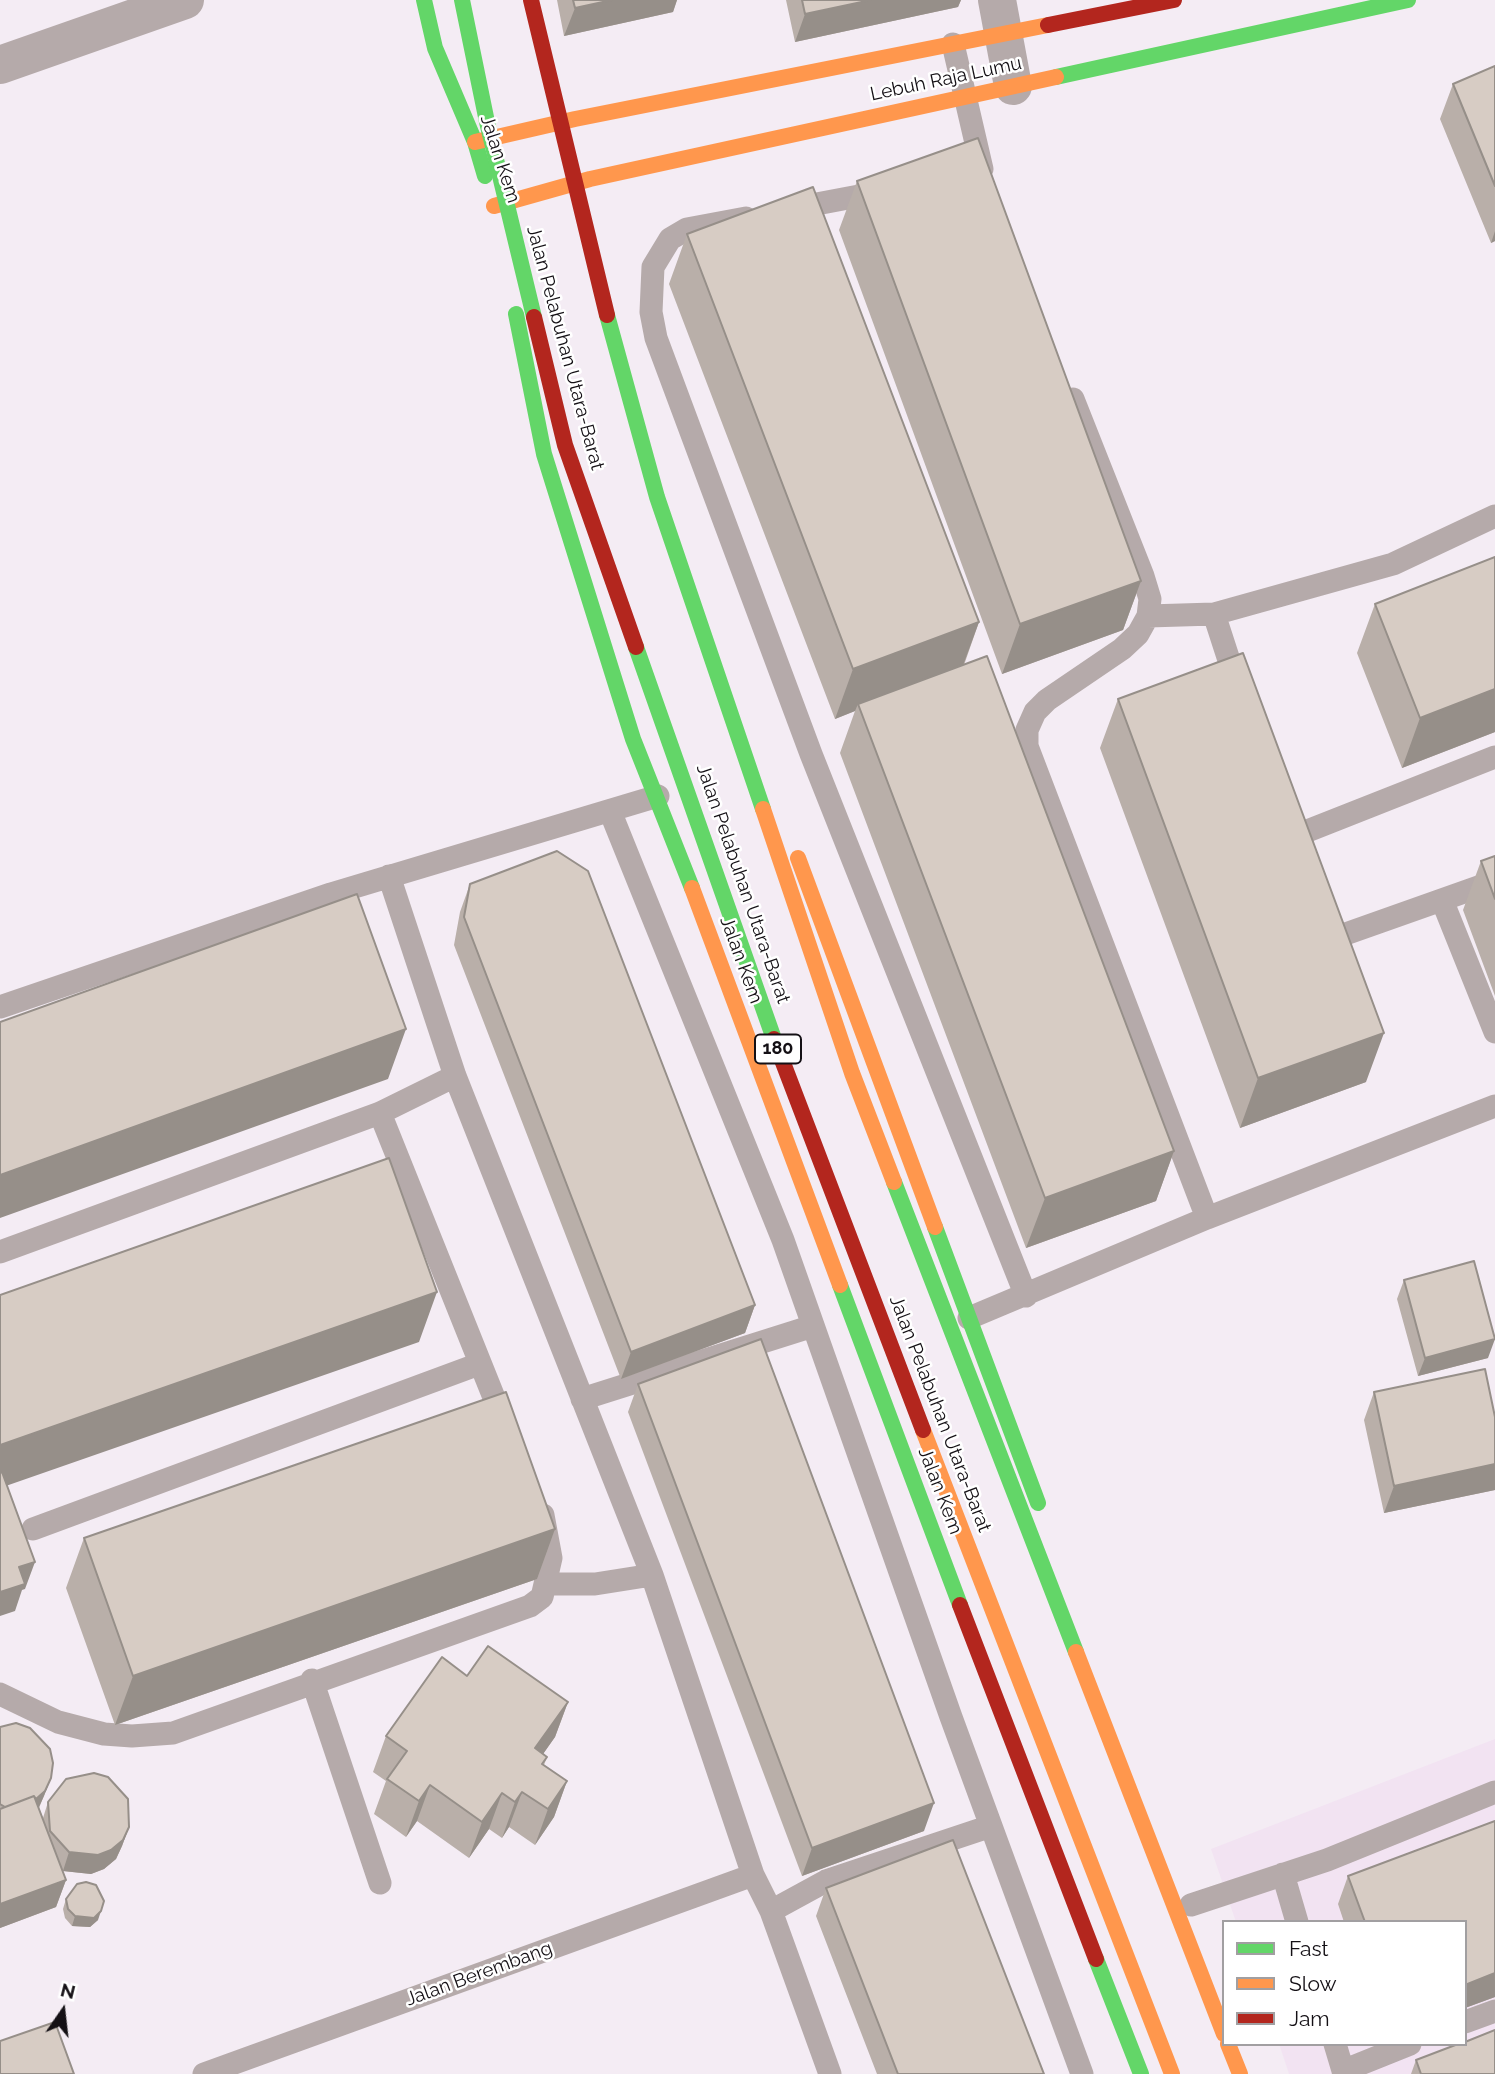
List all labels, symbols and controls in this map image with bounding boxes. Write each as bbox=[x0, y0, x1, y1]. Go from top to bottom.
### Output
street label: Lebuh Raja Lumu bbox=[868, 52, 1024, 106]
street label: Jalan Kem bbox=[475, 112, 525, 206]
street label: Jalan Pelabuhan Utara-Barat bbox=[521, 223, 609, 473]
street label: Jalan Pelabuhan Utara-Barat bbox=[691, 761, 795, 1007]
street label: Jalan Kem bbox=[715, 913, 767, 1007]
road number: 180 bbox=[755, 1034, 801, 1064]
street label: Jalan Pelabuhan Utara-Barat bbox=[884, 1292, 996, 1536]
street label: Jalan Kem bbox=[913, 1444, 967, 1538]
legend bbox=[1222, 1920, 1467, 2046]
text: Fast bbox=[1289, 1936, 1329, 1961]
street label: Jalan Berembang bbox=[403, 1937, 555, 2011]
text: Slow bbox=[1289, 1971, 1337, 1996]
north arrow bbox=[28, 1976, 98, 2046]
text: N bbox=[58, 1978, 78, 2003]
text: Jam bbox=[1289, 2006, 1330, 2031]

